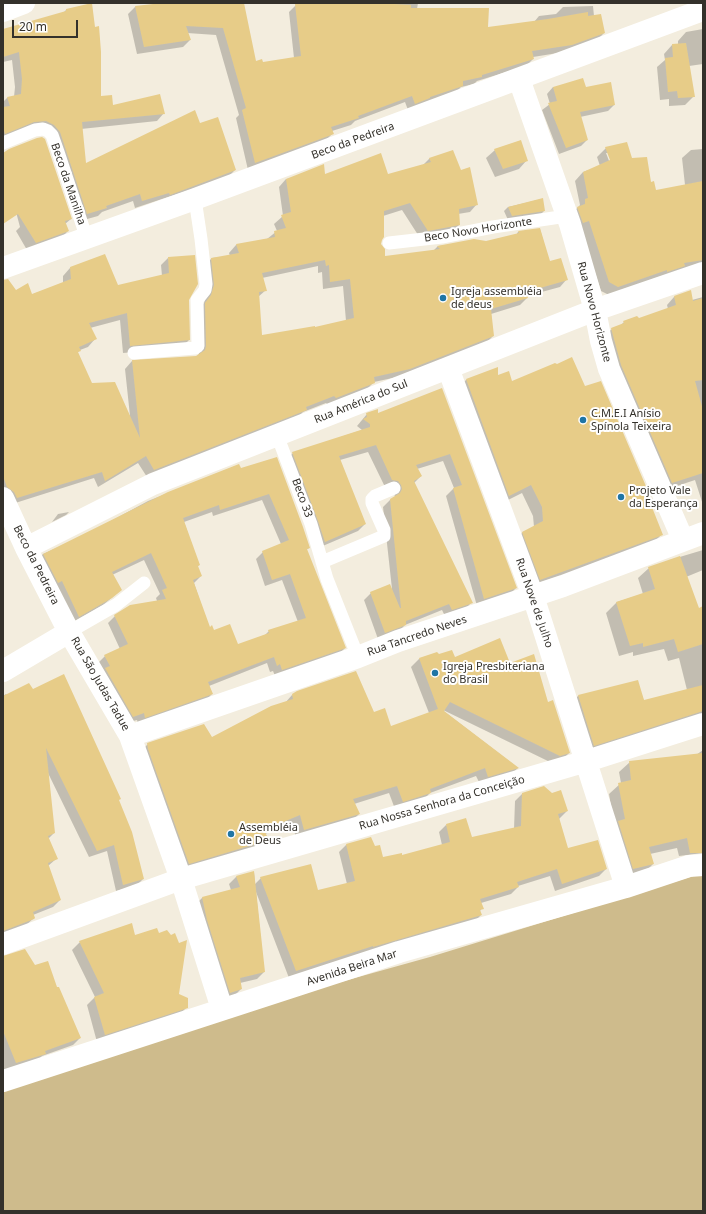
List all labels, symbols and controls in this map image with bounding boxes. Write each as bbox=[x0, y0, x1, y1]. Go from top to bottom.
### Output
scale bar bbox=[14, 12, 80, 38]
text: 20 m bbox=[19, 18, 47, 35]
street label: Beco da Pedreira bbox=[310, 120, 396, 162]
street label: Beco da Manilha bbox=[48, 141, 88, 227]
street label: Beco Novo Horizonte bbox=[423, 215, 533, 245]
street label: Rua Novo Horizonte bbox=[574, 260, 614, 364]
place label: Igreja assembléia de deus bbox=[451, 285, 542, 311]
marker: Igreja assembléia de deus bbox=[438, 293, 448, 303]
street label: Rua América do Sul bbox=[312, 377, 410, 427]
place label: C.M.E.I Anísio Spínola Teixeira bbox=[591, 407, 671, 433]
marker: C.M.E.I Anísio Spínola Teixeira bbox=[578, 415, 588, 425]
street label: Beco 33 bbox=[289, 477, 315, 519]
place label: Projeto Vale da Esperança bbox=[629, 484, 698, 510]
marker: Projeto Vale da Esperança bbox=[616, 492, 626, 502]
street label: Beco da Pedreira bbox=[10, 523, 62, 607]
street label: Rua Nove de Julho bbox=[512, 556, 556, 650]
street label: Rua Tancredo Neves bbox=[366, 613, 468, 659]
street label: Rua São Judas Tadue bbox=[68, 635, 132, 733]
place label: Igreja Presbiteriana do Brasil bbox=[443, 660, 545, 686]
marker: Igreja Presbiteriana do Brasil bbox=[430, 668, 440, 678]
street label: Rua Nossa Senhora da Conceição bbox=[358, 773, 526, 833]
place label: Assembléia de Deus bbox=[239, 821, 298, 847]
marker: Assembléia de Deus bbox=[226, 829, 236, 839]
street label: Avenida Beira Mar bbox=[305, 947, 399, 989]

